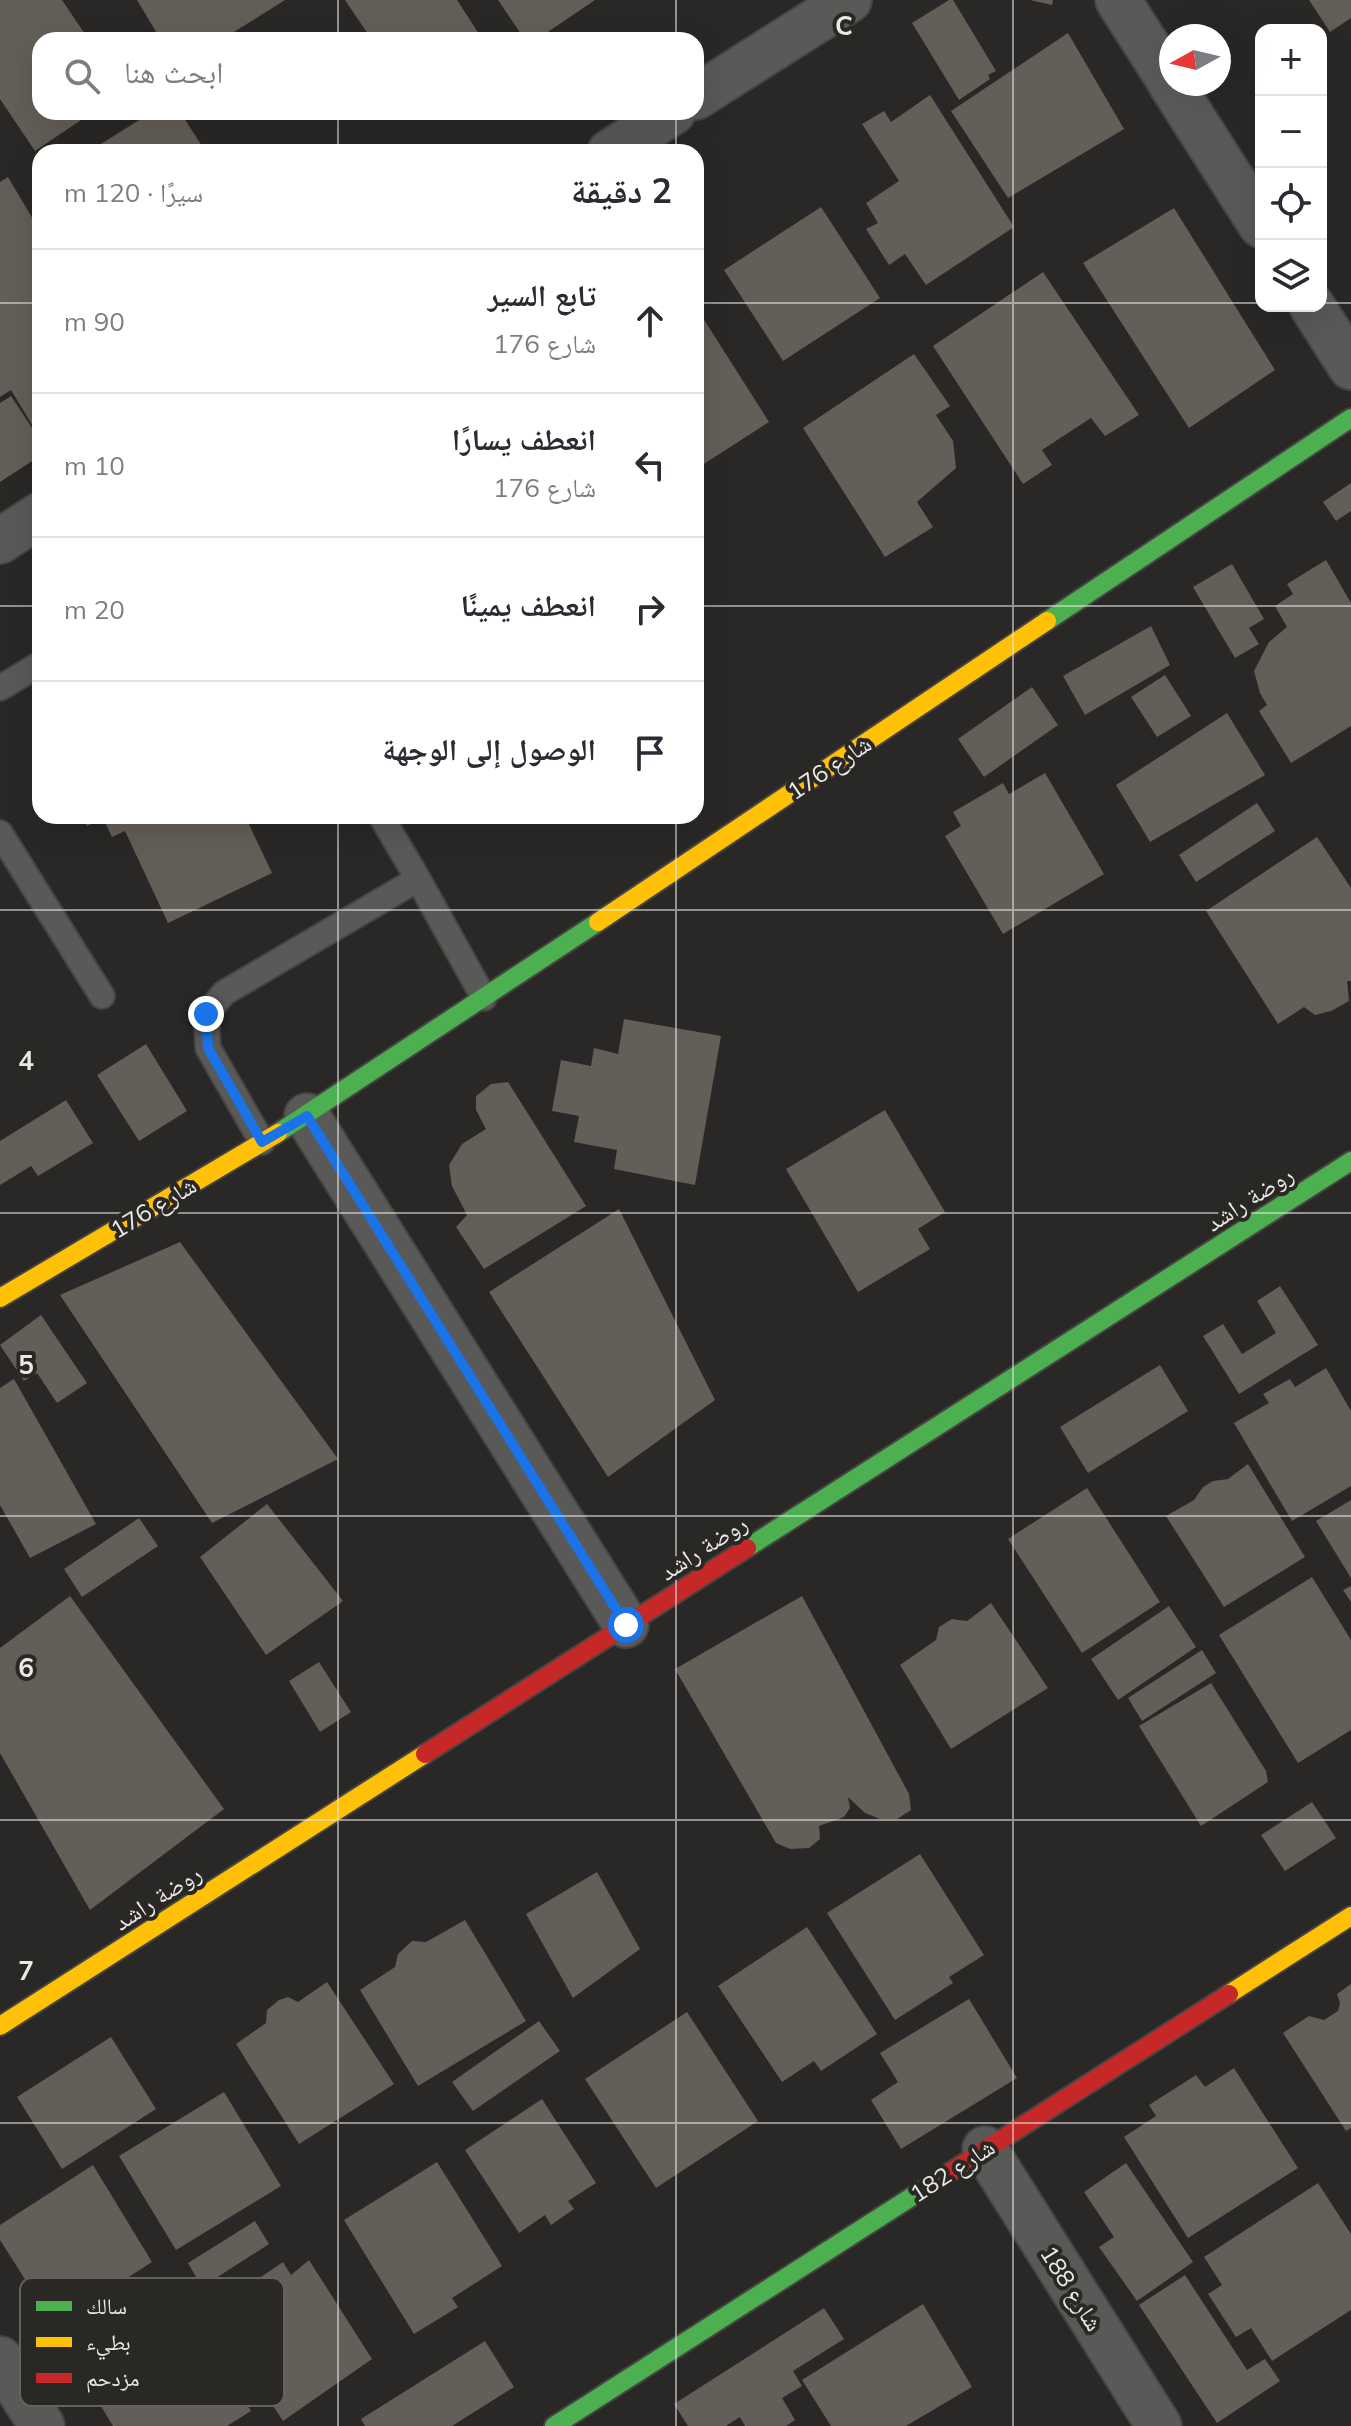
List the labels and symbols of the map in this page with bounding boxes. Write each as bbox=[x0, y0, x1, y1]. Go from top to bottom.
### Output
text: C bbox=[835, 9, 853, 42]
north arrow bbox=[1159, 24, 1231, 96]
street label: شارع 176 bbox=[781, 728, 877, 807]
route end bbox=[188, 996, 224, 1032]
text: 4 bbox=[18, 1044, 34, 1077]
street label: روضة راشد bbox=[1199, 1159, 1299, 1237]
street label: شارع 176 bbox=[105, 1170, 202, 1245]
text: 5 bbox=[18, 1348, 34, 1381]
street label: روضة راشد bbox=[653, 1508, 753, 1586]
route start bbox=[608, 1607, 644, 1643]
text: 6 bbox=[18, 1651, 34, 1684]
street label: روضة راشد bbox=[107, 1858, 207, 1936]
text: 7 bbox=[18, 1954, 34, 1987]
street label: شارع 182 bbox=[904, 2132, 1001, 2209]
street label: شارع 188 bbox=[1033, 2240, 1110, 2337]
legend bbox=[20, 2278, 284, 2406]
text: سالك bbox=[86, 2292, 127, 2320]
text: بطيء bbox=[86, 2328, 131, 2360]
text: مزدحم bbox=[86, 2364, 140, 2393]

